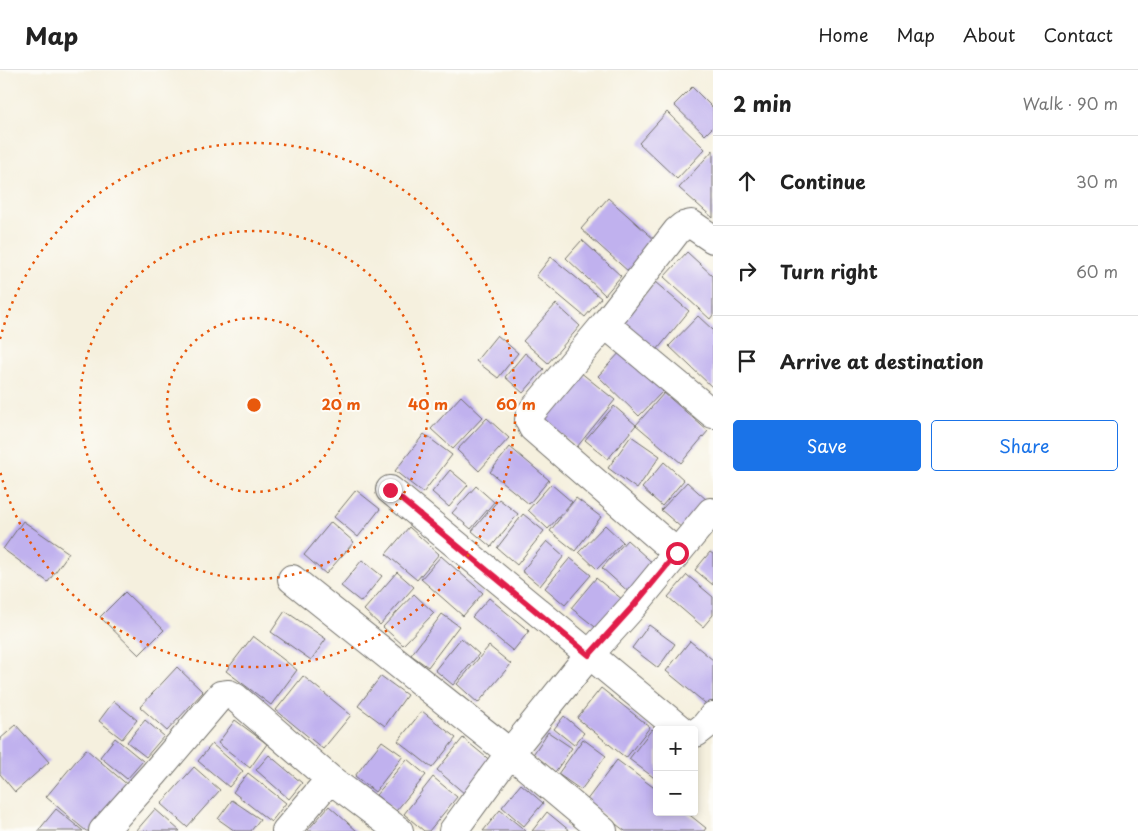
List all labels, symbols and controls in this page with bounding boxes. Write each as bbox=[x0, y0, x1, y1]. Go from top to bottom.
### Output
text: Map bbox=[25, 17, 78, 53]
text: Home bbox=[818, 21, 868, 48]
text: Map bbox=[896, 21, 935, 48]
text: About bbox=[963, 21, 1015, 48]
text: Contact bbox=[1043, 21, 1113, 48]
text: 2 min bbox=[733, 87, 792, 119]
text: Walk · 90 m bbox=[1023, 91, 1118, 115]
icon: ahead bbox=[733, 167, 761, 195]
text: Continue bbox=[780, 167, 866, 195]
text: 30 m bbox=[1076, 169, 1118, 193]
icon: right bbox=[733, 257, 761, 285]
text: Turn right bbox=[780, 257, 878, 285]
text: 60 m bbox=[1076, 259, 1118, 283]
icon: arrive bbox=[733, 347, 761, 375]
text: Arrive at destination bbox=[780, 347, 984, 375]
text: 20 m bbox=[322, 392, 360, 415]
text: 40 m bbox=[408, 392, 448, 415]
text: 60 m bbox=[496, 392, 536, 415]
centre of rings bbox=[245, 396, 263, 414]
button: Save bbox=[733, 420, 921, 471]
button: Share bbox=[931, 420, 1118, 471]
route end bbox=[379, 479, 402, 502]
route start bbox=[666, 542, 689, 565]
map controls bbox=[653, 726, 698, 816]
button: + bbox=[653, 726, 698, 771]
button: − bbox=[653, 771, 698, 816]

